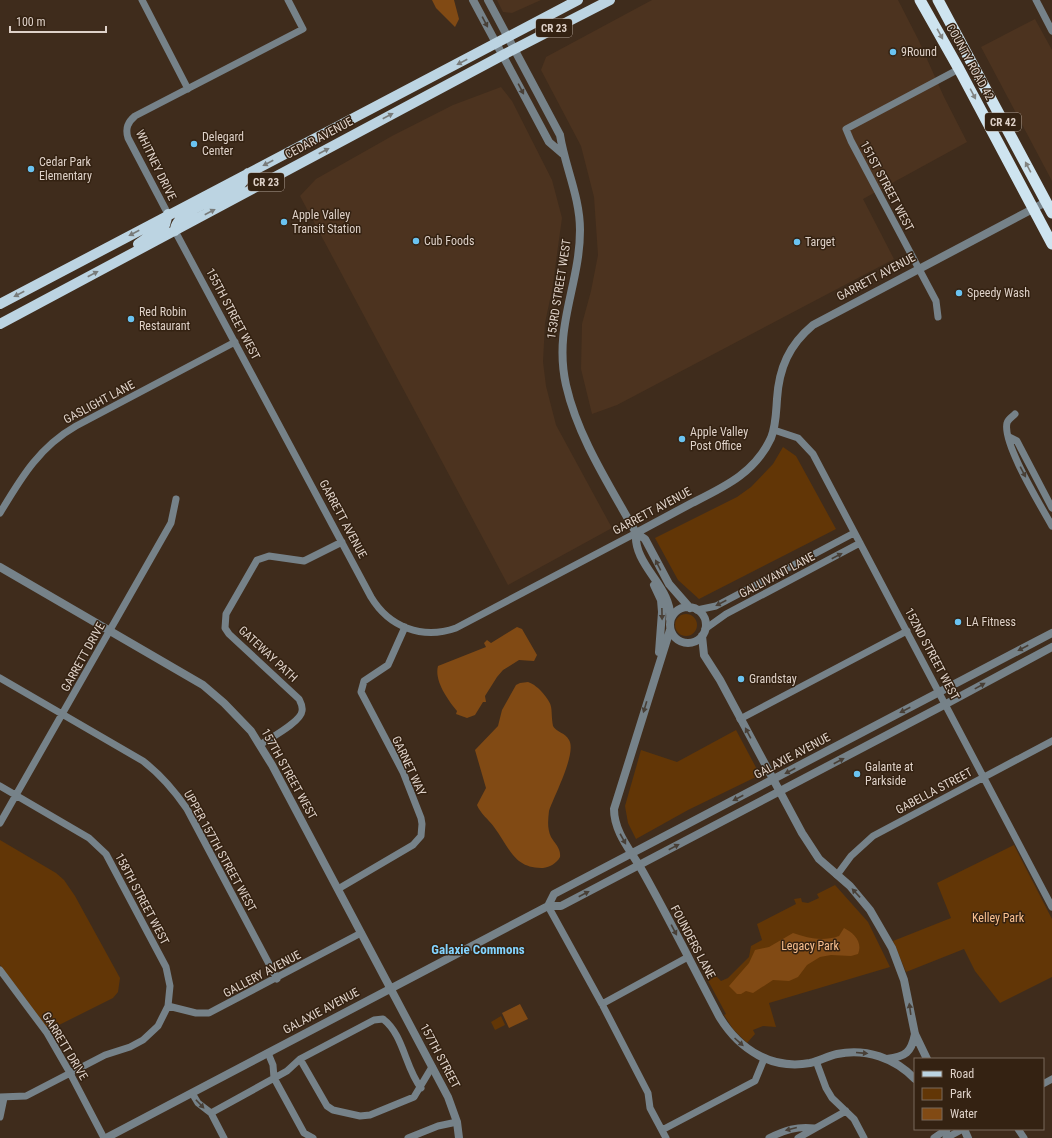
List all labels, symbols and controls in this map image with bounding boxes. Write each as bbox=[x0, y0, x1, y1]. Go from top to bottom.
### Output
scale bar bbox=[10, 8, 106, 34]
text: 100 m bbox=[16, 15, 46, 29]
one-way arrow bbox=[482, 16, 488, 28]
road number: CR 23 bbox=[536, 19, 572, 37]
street label: COUNTY ROAD 42 bbox=[943, 21, 997, 103]
one-way arrow bbox=[936, 28, 943, 40]
place label: 9Round bbox=[901, 45, 937, 59]
marker: 9Round bbox=[888, 47, 898, 57]
one-way arrow bbox=[456, 58, 468, 65]
one-way arrow bbox=[518, 83, 524, 95]
one-way arrow bbox=[969, 88, 976, 100]
one-way arrow bbox=[382, 113, 394, 119]
road number: CR 42 bbox=[985, 113, 1021, 131]
street label: CEDAR AVENUE bbox=[283, 114, 355, 162]
street label: WHITNEY DRIVE bbox=[133, 127, 179, 203]
place label: Delegard Center bbox=[202, 130, 244, 158]
marker: Delegard Center bbox=[189, 139, 199, 149]
street label: 151ST STREET WEST bbox=[857, 139, 917, 233]
one-way arrow bbox=[318, 147, 330, 154]
place label: Cedar Park Elementary bbox=[39, 155, 92, 183]
one-way arrow bbox=[262, 160, 274, 166]
one-way arrow bbox=[1024, 162, 1031, 173]
marker: Cedar Park Elementary bbox=[26, 164, 36, 174]
road number: CR 23 bbox=[248, 173, 284, 191]
place label: Apple Valley Transit Station bbox=[292, 208, 361, 236]
one-way arrow bbox=[204, 209, 215, 216]
marker: Apple Valley Transit Station bbox=[279, 217, 289, 227]
one-way arrow bbox=[128, 229, 139, 236]
place label: Cub Foods bbox=[424, 234, 474, 248]
place label: Target bbox=[805, 235, 835, 249]
marker: Cub Foods bbox=[411, 236, 421, 246]
marker: Target bbox=[792, 237, 802, 247]
street label: 153RD STREET WEST bbox=[544, 238, 574, 340]
street label: GARRETT AVENUE bbox=[834, 250, 918, 304]
street label: 155TH STREET WEST bbox=[203, 266, 263, 362]
one-way arrow bbox=[87, 271, 99, 278]
place label: Speedy Wash bbox=[967, 286, 1030, 300]
marker: Speedy Wash bbox=[954, 288, 964, 298]
one-way arrow bbox=[13, 291, 25, 297]
place label: Red Robin Restaurant bbox=[139, 305, 191, 333]
marker: Red Robin Restaurant bbox=[126, 314, 136, 324]
street label: GASLIGHT LANE bbox=[61, 377, 137, 427]
place label: Apple Valley Post Office bbox=[690, 425, 748, 453]
marker: Apple Valley Post Office bbox=[677, 434, 687, 444]
one-way arrow bbox=[1020, 467, 1027, 478]
street label: GARRETT AVENUE bbox=[316, 477, 370, 561]
street label: GARRETT AVENUE bbox=[610, 484, 694, 538]
street label: GALLIVANT LANE bbox=[737, 549, 817, 601]
one-way arrow bbox=[831, 552, 843, 559]
one-way arrow bbox=[655, 559, 662, 571]
one-way arrow bbox=[715, 600, 727, 606]
street label: 152ND STREET WEST bbox=[902, 606, 962, 702]
one-way arrow bbox=[659, 608, 665, 621]
place label: LA Fitness bbox=[966, 615, 1016, 629]
marker: LA Fitness bbox=[953, 617, 963, 627]
street label: GARRETT DRIVE bbox=[58, 620, 108, 694]
street label: GATEWAY PATH bbox=[236, 623, 300, 685]
one-way arrow bbox=[1017, 645, 1029, 652]
place label: Grandstay bbox=[749, 672, 797, 686]
marker: Grandstay bbox=[736, 674, 746, 684]
one-way arrow bbox=[974, 682, 986, 689]
one-way arrow bbox=[642, 701, 648, 713]
one-way arrow bbox=[899, 707, 911, 714]
street label: 157TH STREET WEST bbox=[258, 726, 320, 822]
one-way arrow bbox=[745, 727, 751, 739]
street label: GALAXIE AVENUE bbox=[751, 730, 833, 782]
street label: GARNET WAY bbox=[389, 734, 429, 799]
one-way arrow bbox=[833, 757, 844, 764]
place label: Galante at Parkside bbox=[865, 760, 914, 788]
street label: GABELLA STREET bbox=[893, 765, 975, 817]
one-way arrow bbox=[784, 768, 796, 774]
marker: Galante at Parkside bbox=[852, 769, 862, 779]
street label: UPPER 157TH STREET WEST bbox=[181, 788, 259, 914]
one-way arrow bbox=[733, 794, 744, 801]
one-way arrow bbox=[620, 833, 627, 845]
one-way arrow bbox=[668, 844, 679, 850]
street label: 158TH STREET WEST bbox=[112, 851, 172, 947]
one-way arrow bbox=[851, 888, 861, 898]
one-way arrow bbox=[579, 891, 590, 897]
street label: FOUNDERS LANE bbox=[668, 903, 718, 981]
park label: Kelley Park bbox=[972, 911, 1025, 925]
one-way arrow bbox=[671, 925, 677, 936]
park label: Legacy Park bbox=[781, 939, 839, 953]
district label: Galaxie Commons bbox=[431, 942, 525, 957]
street label: GALLERY AVENUE bbox=[221, 948, 303, 1000]
street label: GALAXIE AVENUE bbox=[280, 985, 362, 1037]
one-way arrow bbox=[907, 1003, 913, 1015]
street label: GARRETT DRIVE bbox=[39, 1009, 91, 1083]
street label: 157TH STREET bbox=[417, 1021, 463, 1091]
one-way arrow bbox=[734, 1037, 744, 1047]
one-way arrow bbox=[856, 1050, 868, 1056]
legend bbox=[914, 1058, 1044, 1130]
text: Road bbox=[950, 1067, 974, 1081]
text: Park bbox=[950, 1087, 972, 1101]
one-way arrow bbox=[196, 1099, 205, 1109]
text: Water bbox=[950, 1107, 978, 1121]
one-way arrow bbox=[785, 1126, 797, 1132]

